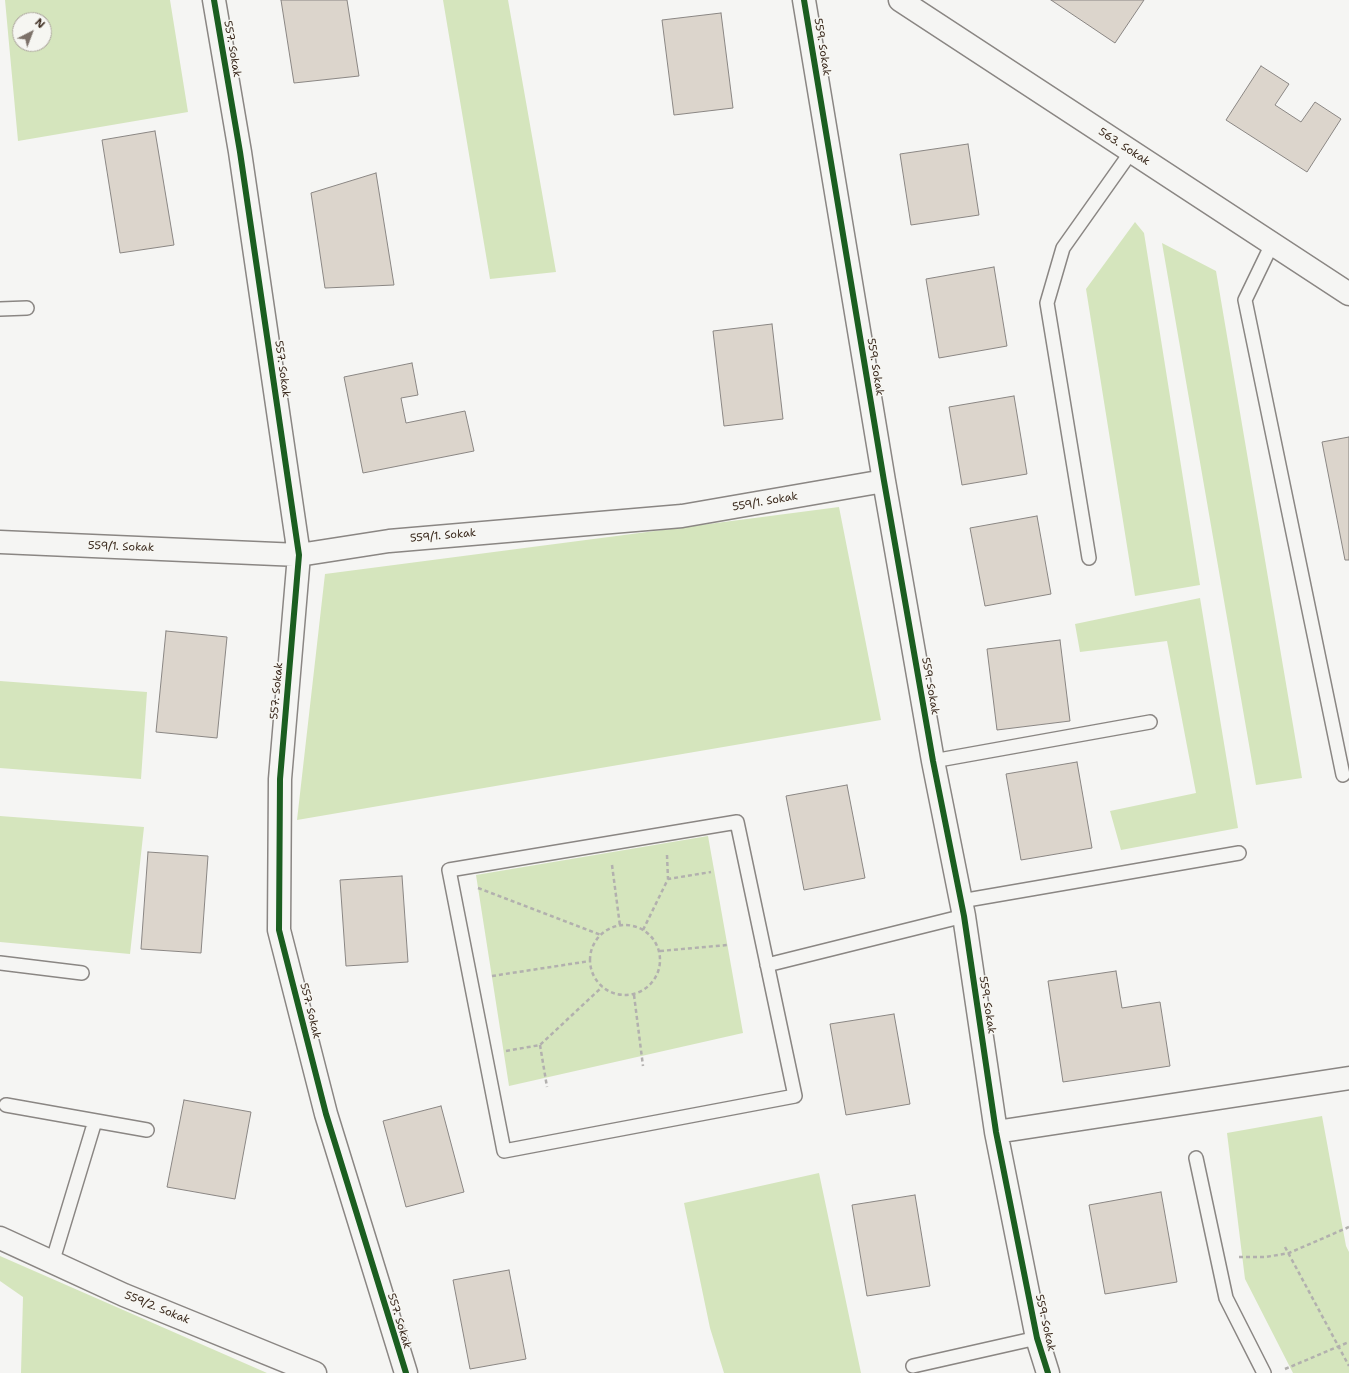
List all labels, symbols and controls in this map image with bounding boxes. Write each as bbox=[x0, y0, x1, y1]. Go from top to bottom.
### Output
north arrow bbox=[12, 12, 52, 52]
text: N bbox=[31, 15, 48, 32]
street label: 559. Sokak bbox=[811, 17, 833, 77]
street label: 557. Sokak bbox=[221, 20, 243, 78]
street label: 563. Sokak bbox=[1096, 125, 1152, 169]
street label: 559. Sokak bbox=[864, 337, 886, 397]
street label: 557. Sokak bbox=[271, 340, 293, 398]
street label: 559/1. Sokak bbox=[731, 490, 799, 514]
street label: 559/1. Sokak bbox=[409, 527, 477, 545]
street label: 559/1. Sokak bbox=[88, 539, 154, 555]
street label: 559. Sokak bbox=[918, 656, 942, 716]
street label: 557. Sokak bbox=[268, 662, 286, 720]
street label: 559. Sokak bbox=[976, 975, 998, 1035]
street label: 557. Sokak bbox=[297, 982, 323, 1040]
street label: 559/2. Sokak bbox=[122, 1289, 192, 1327]
street label: 557. Sokak bbox=[384, 1292, 414, 1350]
street label: 559. Sokak bbox=[1032, 1293, 1058, 1353]

